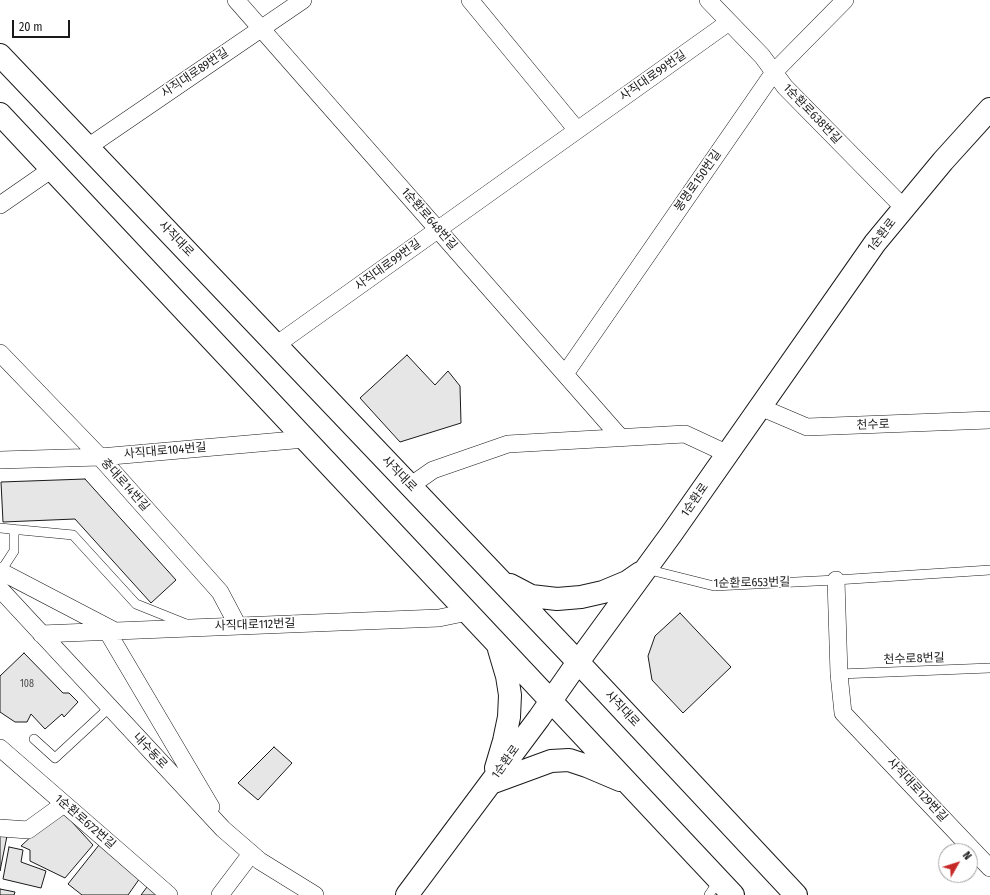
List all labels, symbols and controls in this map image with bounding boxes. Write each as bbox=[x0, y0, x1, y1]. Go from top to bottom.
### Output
scale bar bbox=[14, 12, 72, 38]
text: 20 m bbox=[19, 20, 43, 34]
street label: 사직대로89번길 bbox=[159, 45, 231, 101]
street label: 사직대로99번길 bbox=[617, 48, 689, 104]
street label: 1순환로638번길 bbox=[780, 81, 844, 147]
street label: 봉명로150번길 bbox=[672, 148, 724, 214]
street label: 1순환로648번길 bbox=[398, 185, 460, 253]
street label: 1순환로 bbox=[865, 216, 899, 254]
street label: 사직대로 bbox=[155, 218, 197, 260]
street label: 사직대로99번길 bbox=[352, 236, 424, 294]
street label: 천수로 bbox=[856, 417, 890, 433]
street label: 사직대로104번길 bbox=[123, 440, 207, 462]
street label: 사직대로 bbox=[378, 453, 420, 495]
street label: 충대로14번길 bbox=[98, 456, 152, 514]
street label: 1순환로 bbox=[678, 480, 712, 520]
street label: 1순환로653번길 bbox=[714, 575, 790, 591]
street label: 사직대로112번길 bbox=[214, 616, 296, 634]
street label: 천수로8번길 bbox=[883, 651, 945, 667]
house number: 108 bbox=[20, 678, 34, 690]
street label: 사직대로 bbox=[602, 688, 642, 730]
street label: 내수동로 bbox=[130, 730, 170, 772]
street label: 1순환로 bbox=[489, 742, 523, 782]
street label: 사직대로129번길 bbox=[884, 755, 950, 825]
street label: 1순환로672번길 bbox=[52, 792, 118, 852]
north arrow bbox=[938, 843, 978, 883]
text: N bbox=[960, 849, 974, 862]

